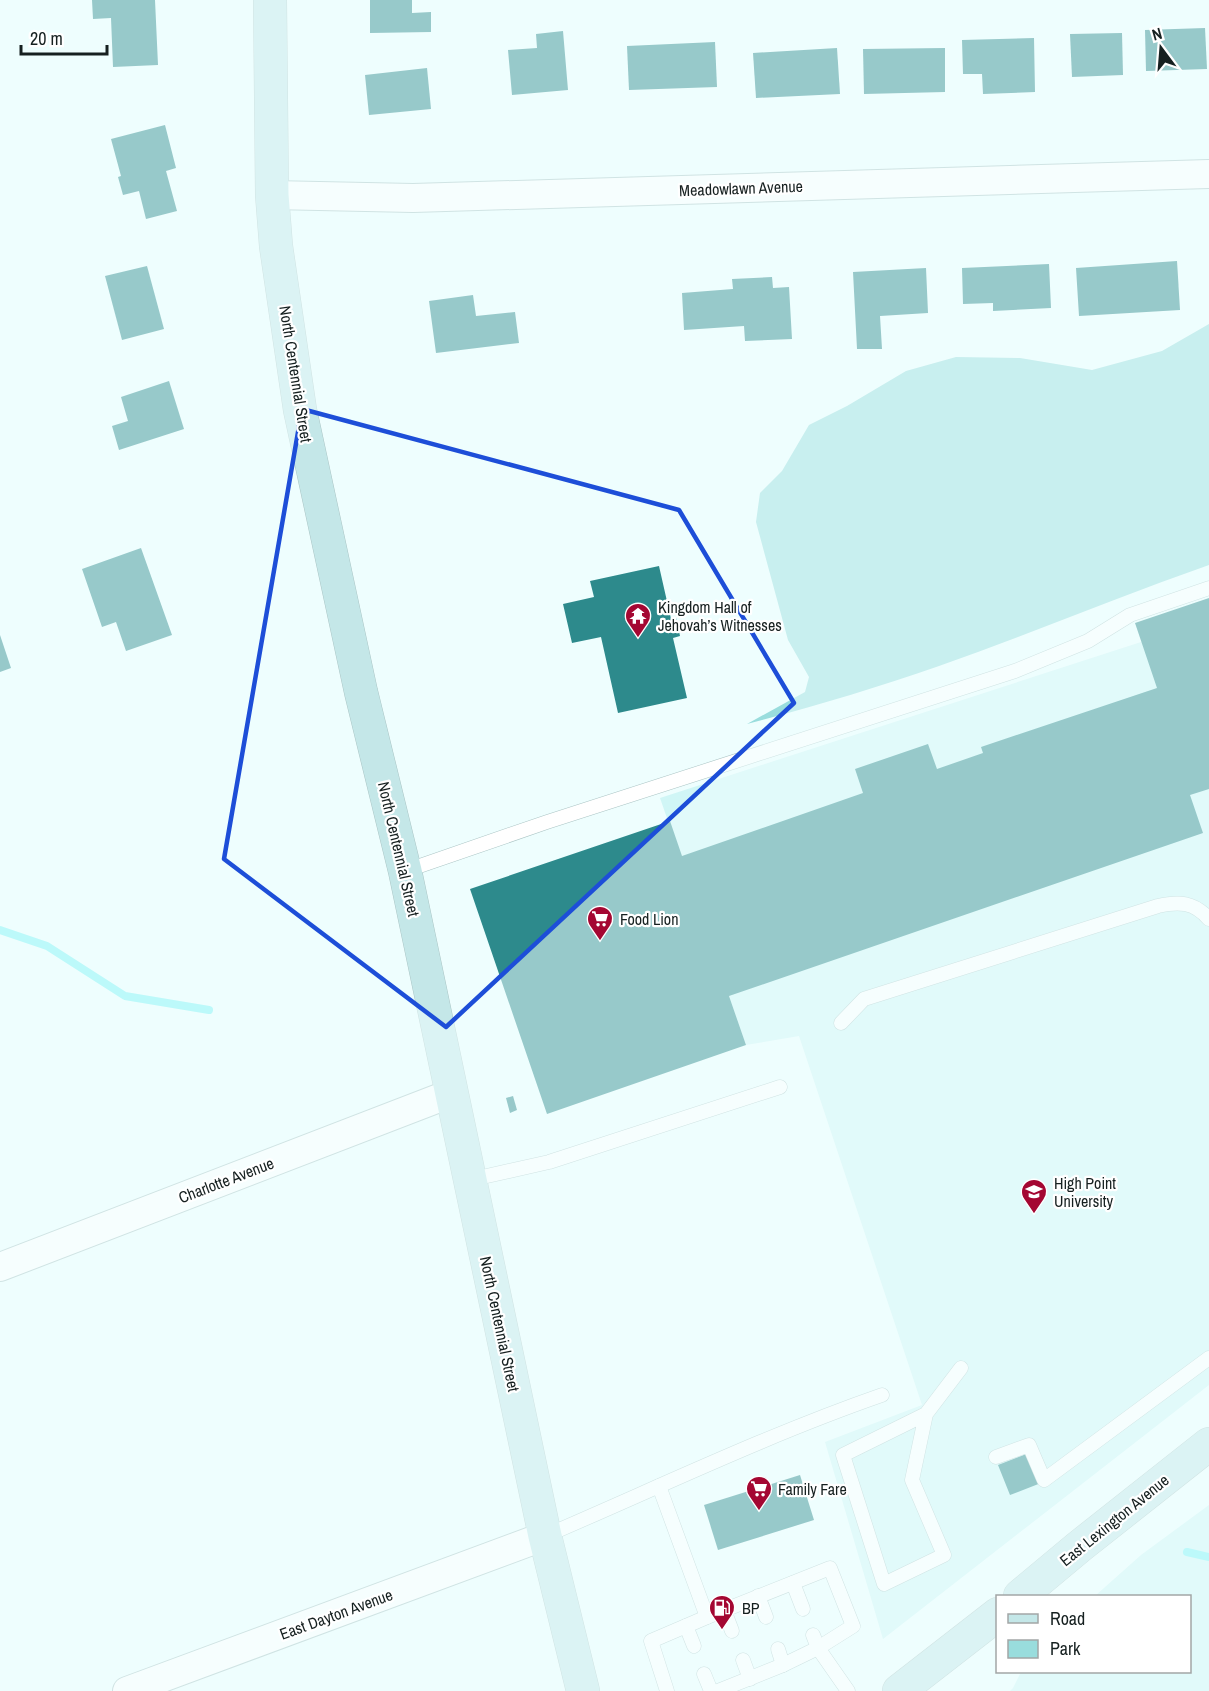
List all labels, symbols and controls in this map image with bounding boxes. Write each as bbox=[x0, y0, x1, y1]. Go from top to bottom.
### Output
scale bar bbox=[21, 18, 106, 56]
north arrow bbox=[1131, 18, 1191, 78]
text: N bbox=[1149, 22, 1164, 45]
text: 20 m bbox=[30, 26, 63, 51]
street label: Meadowlawn Avenue bbox=[679, 175, 803, 201]
street label: North Centennial Street bbox=[274, 304, 318, 444]
place label: Kingdom Hall of Jehovah’s Witnesses bbox=[658, 596, 782, 636]
temple icon: Kingdom Hall of Jehovah’s Witnesses bbox=[623, 601, 653, 639]
street label: North Centennial Street bbox=[373, 779, 425, 919]
supermarket icon: Food Lion bbox=[585, 904, 615, 942]
place label: Food Lion bbox=[620, 908, 678, 930]
street label: Charlotte Avenue bbox=[175, 1152, 277, 1208]
place label: High Point University bbox=[1054, 1172, 1116, 1212]
school or university icon: High Point University bbox=[1019, 1177, 1049, 1215]
street label: North Centennial Street bbox=[475, 1254, 525, 1394]
street label: East Lexington Avenue bbox=[1055, 1469, 1173, 1571]
supermarket icon: Family Fare bbox=[744, 1474, 774, 1512]
place label: Family Fare bbox=[778, 1478, 847, 1500]
street label: East Dayton Avenue bbox=[276, 1583, 396, 1645]
fuel station icon: BP bbox=[707, 1593, 737, 1631]
legend bbox=[996, 1595, 1191, 1673]
place label: BP bbox=[742, 1597, 760, 1619]
text: Road bbox=[1050, 1606, 1085, 1631]
text: Park bbox=[1050, 1636, 1081, 1661]

